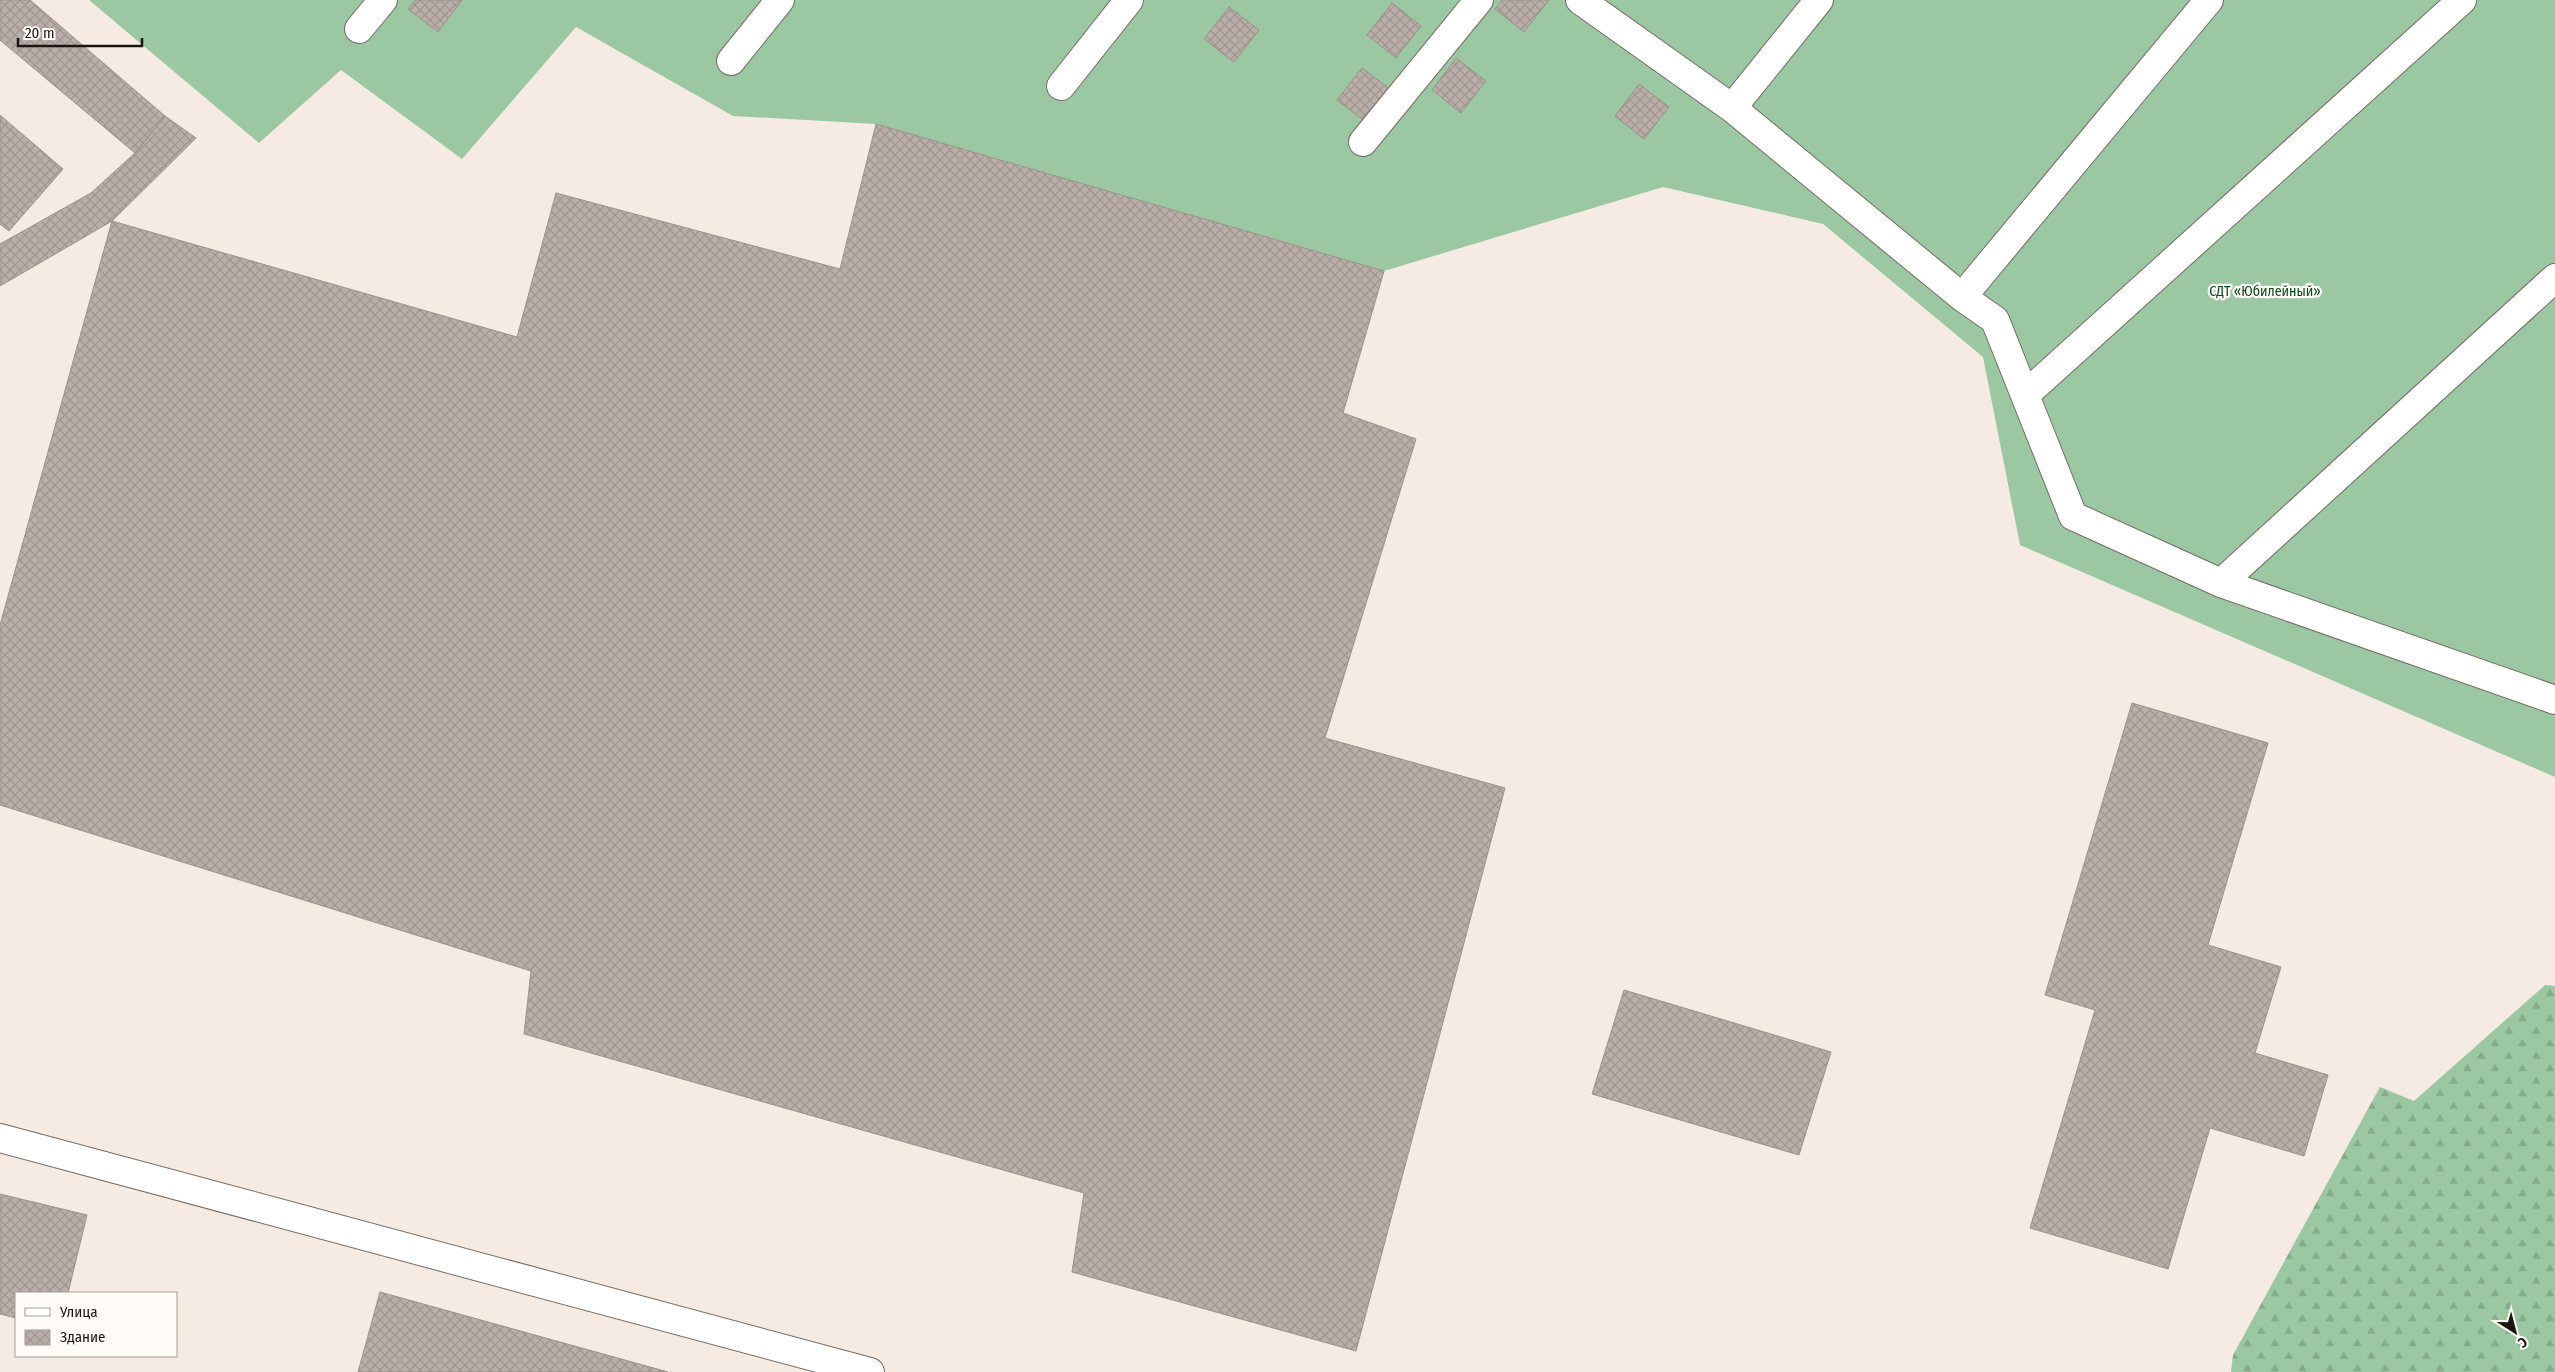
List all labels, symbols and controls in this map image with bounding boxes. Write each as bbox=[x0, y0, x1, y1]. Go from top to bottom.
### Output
scale bar bbox=[18, 15, 141, 47]
text: 20 m bbox=[25, 24, 55, 42]
park label: СДТ «Юбилейный» bbox=[2209, 283, 2321, 300]
legend bbox=[15, 1292, 178, 1357]
text: Улица bbox=[59, 1303, 98, 1321]
north arrow bbox=[2490, 1307, 2540, 1357]
text: Здание bbox=[60, 1328, 106, 1346]
text: С bbox=[2514, 1333, 2530, 1352]

